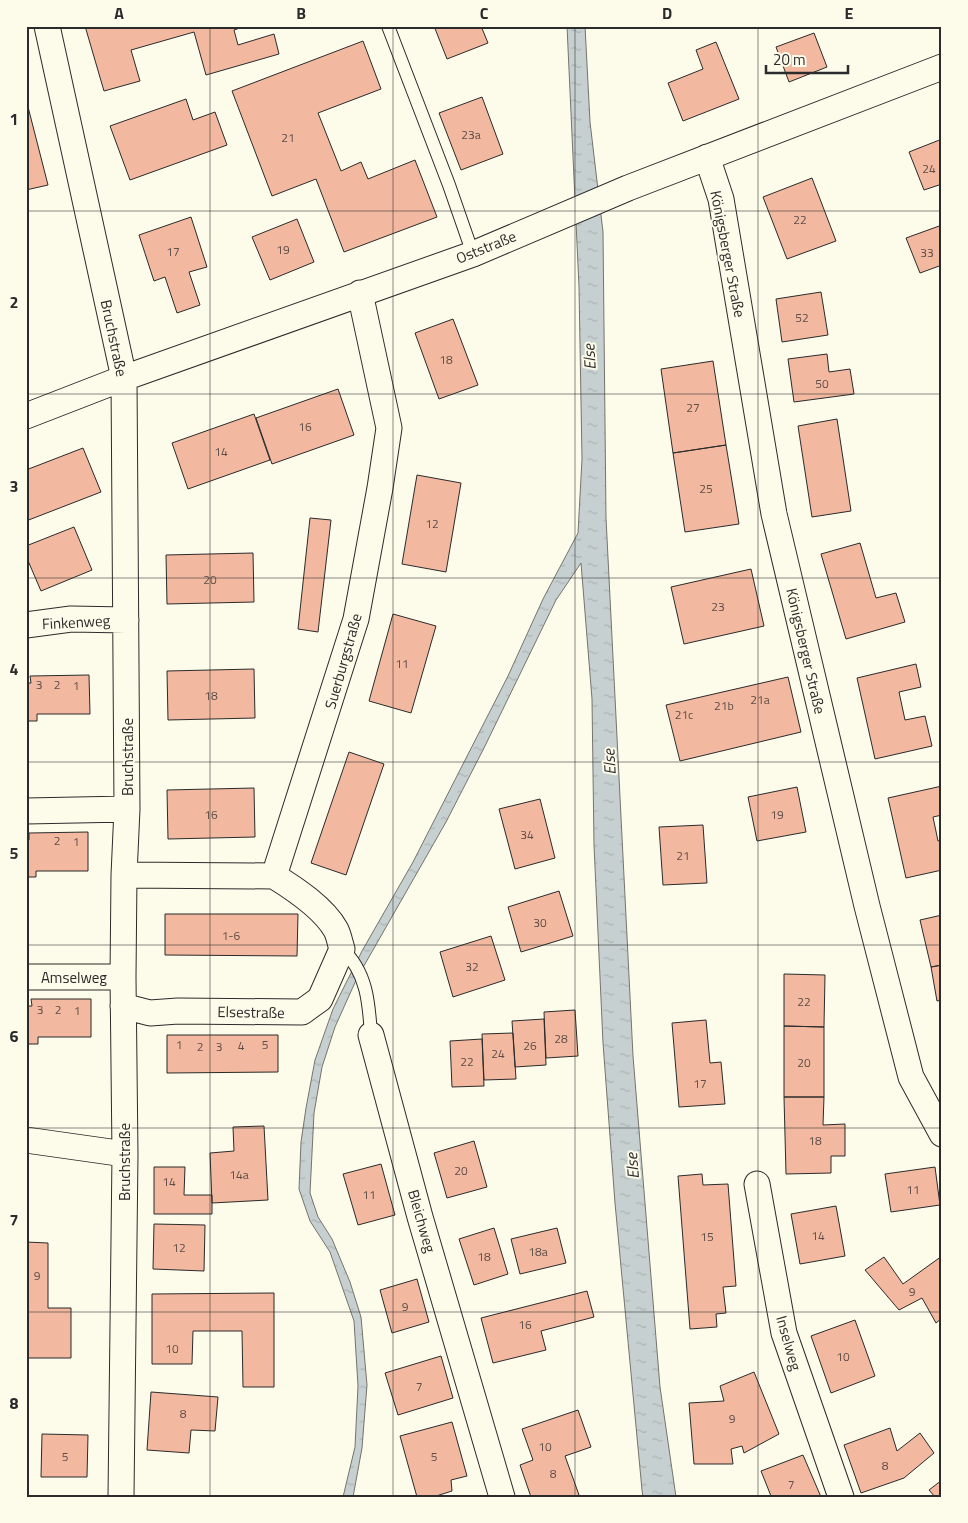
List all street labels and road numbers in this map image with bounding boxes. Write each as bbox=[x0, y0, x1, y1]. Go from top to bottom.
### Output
street label: Königsberger Straße bbox=[704, 189, 752, 319]
street label: Oststraße bbox=[452, 224, 520, 270]
street label: Bruchstraße bbox=[95, 297, 133, 379]
street label: Königsberger Straße bbox=[780, 586, 832, 716]
street label: Finkenweg bbox=[41, 609, 111, 635]
street label: Suerburgstraße bbox=[318, 610, 368, 712]
street label: Bruchstraße bbox=[116, 718, 139, 796]
street label: Amselweg bbox=[41, 966, 107, 989]
street label: Elsestraße bbox=[217, 1000, 285, 1024]
street label: Bruchstraße bbox=[113, 1123, 136, 1201]
street label: Bleichweg bbox=[402, 1187, 442, 1256]
street label: Inselweg bbox=[770, 1313, 808, 1374]

